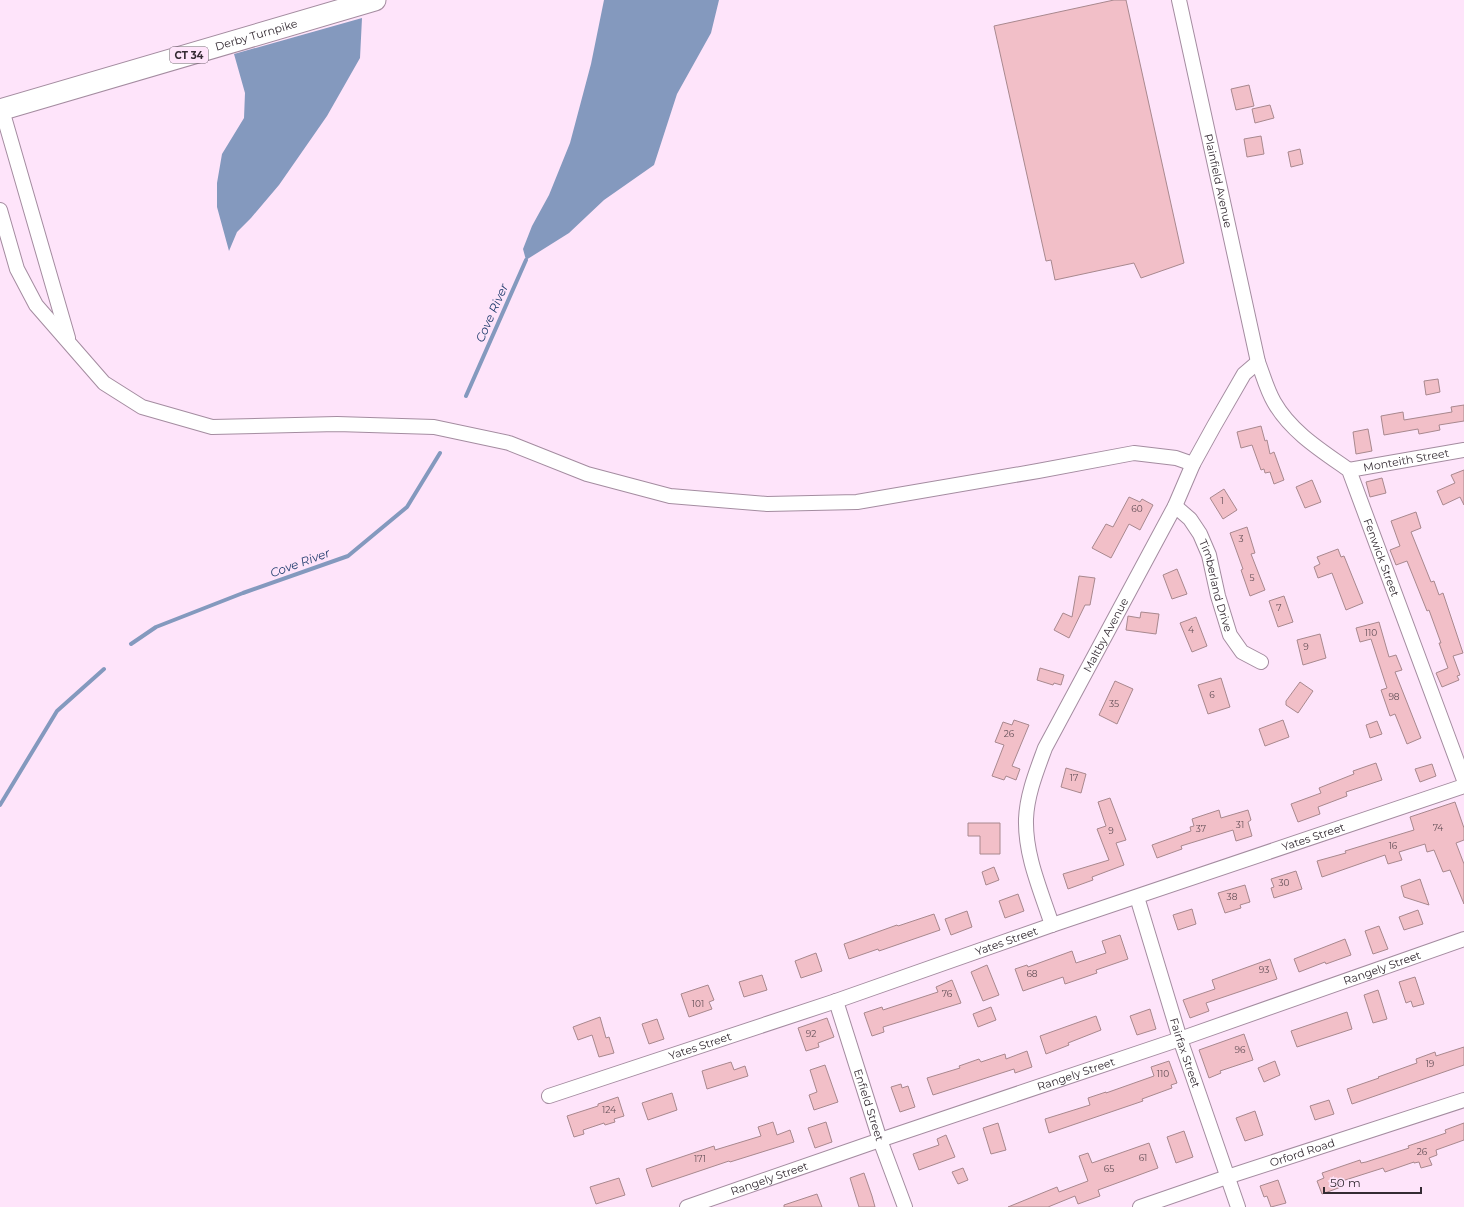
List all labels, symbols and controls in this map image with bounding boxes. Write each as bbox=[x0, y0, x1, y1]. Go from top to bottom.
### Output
street label: Derby Turnpike bbox=[213, 16, 299, 54]
road number: CT 34 bbox=[170, 47, 208, 63]
street label: Plainfield Avenue bbox=[1201, 132, 1236, 229]
water label: Cove River bbox=[472, 281, 511, 344]
street label: Monteith Street bbox=[1362, 446, 1451, 474]
house number: 1 bbox=[1220, 495, 1224, 506]
house number: 60 bbox=[1131, 503, 1143, 514]
street label: Fenwick Street bbox=[1361, 516, 1402, 599]
house number: 3 bbox=[1238, 533, 1244, 544]
street label: Timberland Drive bbox=[1196, 537, 1236, 634]
water label: Cove River bbox=[268, 545, 332, 580]
house number: 5 bbox=[1249, 572, 1255, 583]
street label: Maltby Avenue bbox=[1080, 595, 1132, 674]
house number: 7 bbox=[1276, 602, 1282, 613]
house number: 4 bbox=[1188, 624, 1194, 635]
house number: 110 bbox=[1365, 627, 1377, 638]
house number: 9 bbox=[1303, 641, 1309, 652]
house number: 6 bbox=[1209, 689, 1215, 700]
house number: 98 bbox=[1388, 691, 1400, 702]
house number: 35 bbox=[1109, 698, 1119, 709]
house number: 26 bbox=[1004, 728, 1015, 739]
house number: 17 bbox=[1070, 772, 1078, 783]
house number: 31 bbox=[1236, 819, 1244, 830]
street label: Yates Street bbox=[1280, 820, 1347, 854]
house number: 74 bbox=[1433, 822, 1443, 833]
house number: 37 bbox=[1196, 823, 1206, 834]
house number: 9 bbox=[1108, 825, 1114, 836]
house number: 16 bbox=[1389, 840, 1398, 851]
house number: 30 bbox=[1278, 877, 1290, 888]
house number: 38 bbox=[1227, 891, 1238, 902]
street label: Yates Street bbox=[973, 923, 1040, 958]
street label: Rangely Street bbox=[1341, 948, 1423, 988]
house number: 93 bbox=[1259, 964, 1269, 975]
house number: 68 bbox=[1026, 968, 1038, 979]
house number: 76 bbox=[942, 988, 953, 999]
house number: 101 bbox=[692, 998, 704, 1009]
street label: Fairfax Street bbox=[1167, 1016, 1203, 1090]
house number: 92 bbox=[806, 1028, 816, 1039]
street label: Yates Street bbox=[667, 1029, 734, 1063]
house number: 96 bbox=[1235, 1044, 1246, 1055]
street label: Rangely Street bbox=[1035, 1054, 1117, 1094]
house number: 19 bbox=[1426, 1058, 1435, 1069]
street label: Enfield Street bbox=[851, 1067, 887, 1143]
house number: 110 bbox=[1157, 1068, 1169, 1079]
house number: 124 bbox=[602, 1104, 616, 1115]
street label: Orford Road bbox=[1268, 1135, 1336, 1170]
house number: 26 bbox=[1417, 1146, 1428, 1157]
house number: 61 bbox=[1139, 1152, 1147, 1163]
house number: 171 bbox=[694, 1153, 706, 1164]
street label: Rangely Street bbox=[729, 1158, 810, 1198]
house number: 65 bbox=[1104, 1163, 1114, 1174]
scale bar bbox=[1324, 1169, 1421, 1195]
text: 50 m bbox=[1330, 1175, 1361, 1190]

